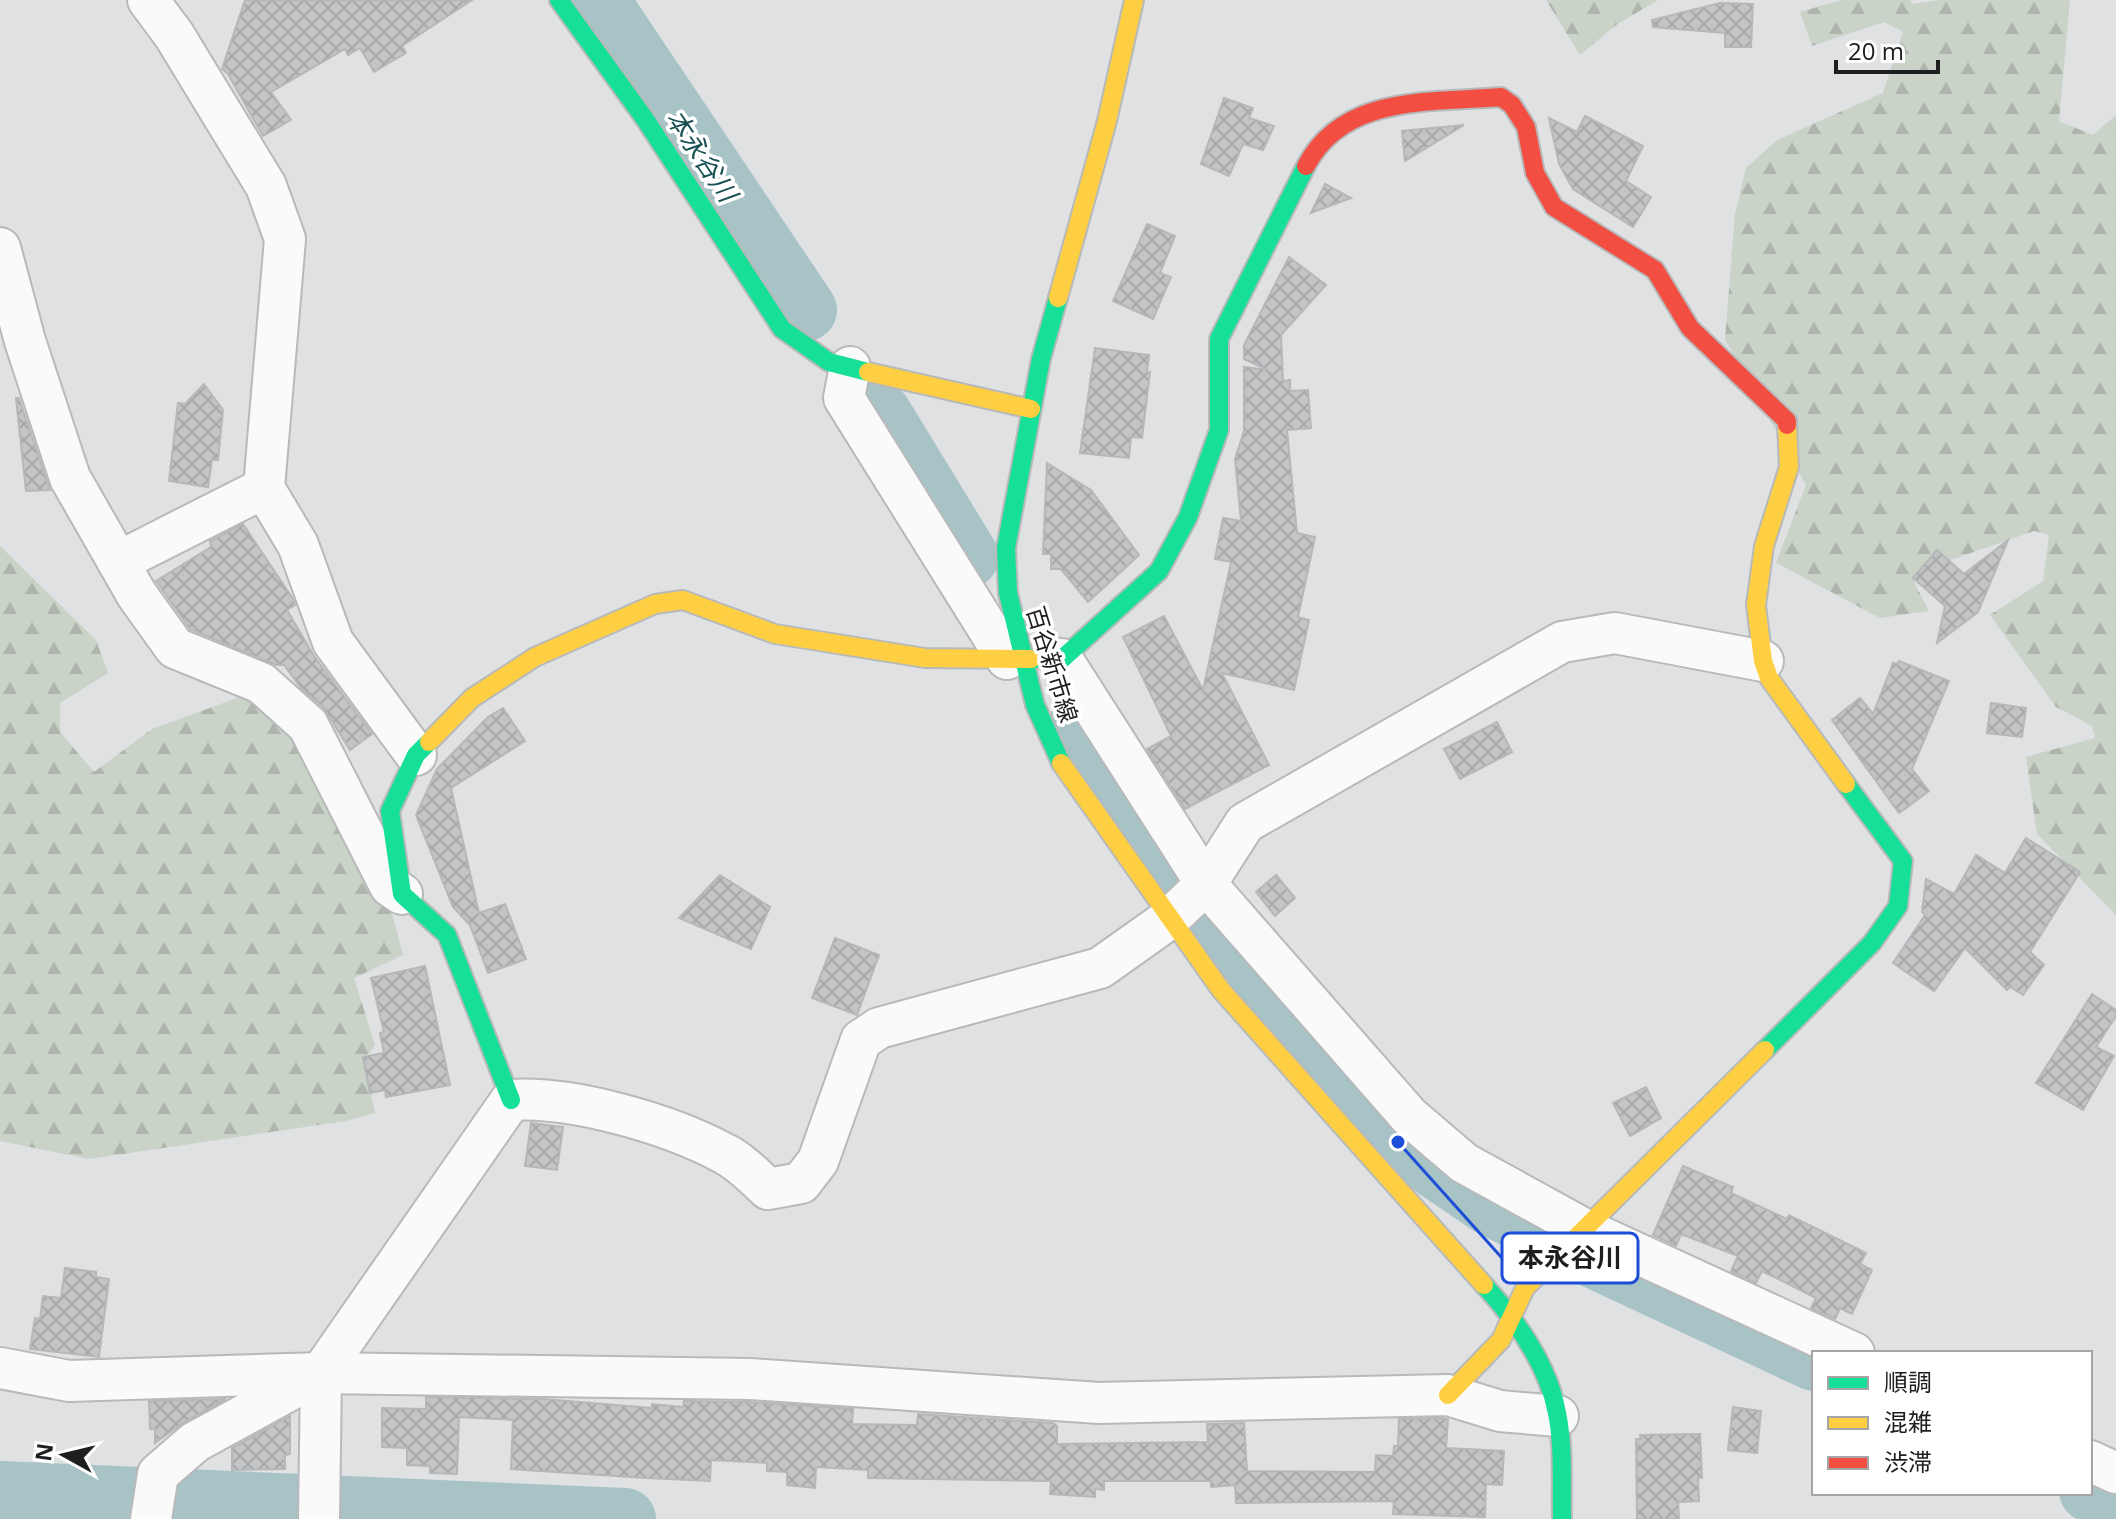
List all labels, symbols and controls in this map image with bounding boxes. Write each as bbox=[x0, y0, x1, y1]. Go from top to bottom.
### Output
scale bar bbox=[1836, 24, 1938, 74]
text: 20 m bbox=[1848, 34, 1904, 67]
water label: 本永谷川 bbox=[658, 102, 748, 211]
street label: 百谷新市線 bbox=[1020, 602, 1086, 726]
callout: 本永谷川 bbox=[1502, 1233, 1638, 1283]
text: 本永谷川 bbox=[1518, 1239, 1622, 1275]
legend bbox=[1812, 1351, 2092, 1495]
text: 順調 bbox=[1884, 1365, 1932, 1398]
text: 混雑 bbox=[1884, 1405, 1932, 1438]
north arrow bbox=[24, 1415, 104, 1495]
text: N bbox=[27, 1441, 59, 1463]
text: 渋滞 bbox=[1884, 1445, 1932, 1478]

